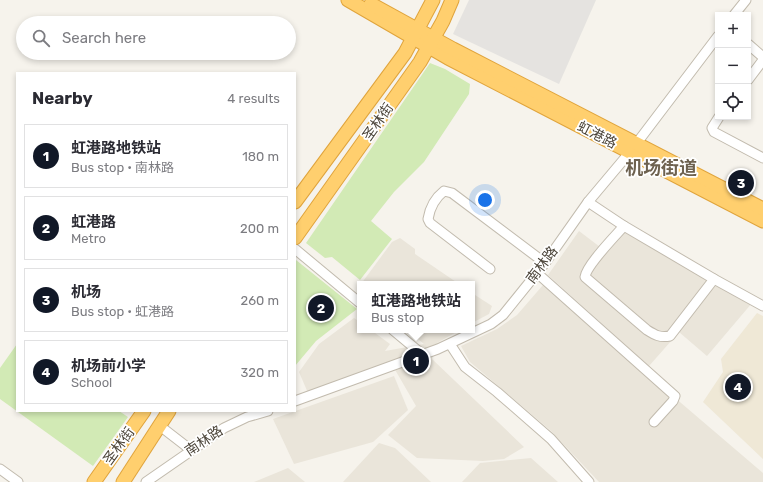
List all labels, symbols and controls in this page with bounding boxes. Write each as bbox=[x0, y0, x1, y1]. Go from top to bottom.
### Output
map controls bbox=[715, 12, 751, 120]
button: + bbox=[715, 12, 751, 48]
search box bbox=[16, 16, 296, 60]
icon: search bbox=[30, 27, 52, 49]
text: Search here bbox=[62, 29, 146, 47]
button: − bbox=[715, 48, 751, 84]
button: locate bbox=[715, 84, 751, 120]
text: Nearby bbox=[32, 88, 93, 108]
text: 4 results bbox=[227, 91, 280, 106]
street label: 圣林街 bbox=[359, 100, 397, 144]
street label: 虹港路 bbox=[574, 118, 620, 152]
text: 虹港路地铁站 bbox=[71, 139, 161, 157]
text: 1 bbox=[43, 149, 49, 164]
text: 180 m bbox=[242, 149, 279, 164]
district label: 机场街道 bbox=[625, 157, 697, 179]
text: Bus stop · 南林路 bbox=[71, 160, 174, 175]
pin: 3 bbox=[728, 168, 754, 198]
your location bbox=[475, 190, 495, 210]
text: 虹港路 bbox=[71, 213, 116, 231]
text: 2 bbox=[42, 221, 50, 236]
text: 200 m bbox=[240, 221, 279, 236]
text: Metro bbox=[71, 231, 106, 246]
street label: 南林路 bbox=[523, 243, 561, 287]
popup bbox=[357, 281, 475, 333]
text: 机场 bbox=[71, 283, 101, 301]
text: 虹港路地铁站 bbox=[371, 292, 461, 310]
text: 3 bbox=[42, 293, 50, 308]
text: 260 m bbox=[241, 293, 279, 308]
pin: 2 bbox=[308, 293, 334, 323]
text: Bus stop · 虹港路 bbox=[71, 304, 174, 319]
text: Bus stop bbox=[371, 310, 424, 325]
pin: 1 bbox=[403, 346, 429, 376]
text: 机场前小学 bbox=[71, 357, 146, 375]
text: 4 bbox=[42, 365, 50, 380]
text: 320 m bbox=[241, 365, 279, 380]
pin: 4 bbox=[725, 372, 751, 402]
text: School bbox=[71, 375, 112, 390]
street label: 南林路 bbox=[182, 422, 226, 460]
street label: 圣林街 bbox=[100, 424, 138, 468]

